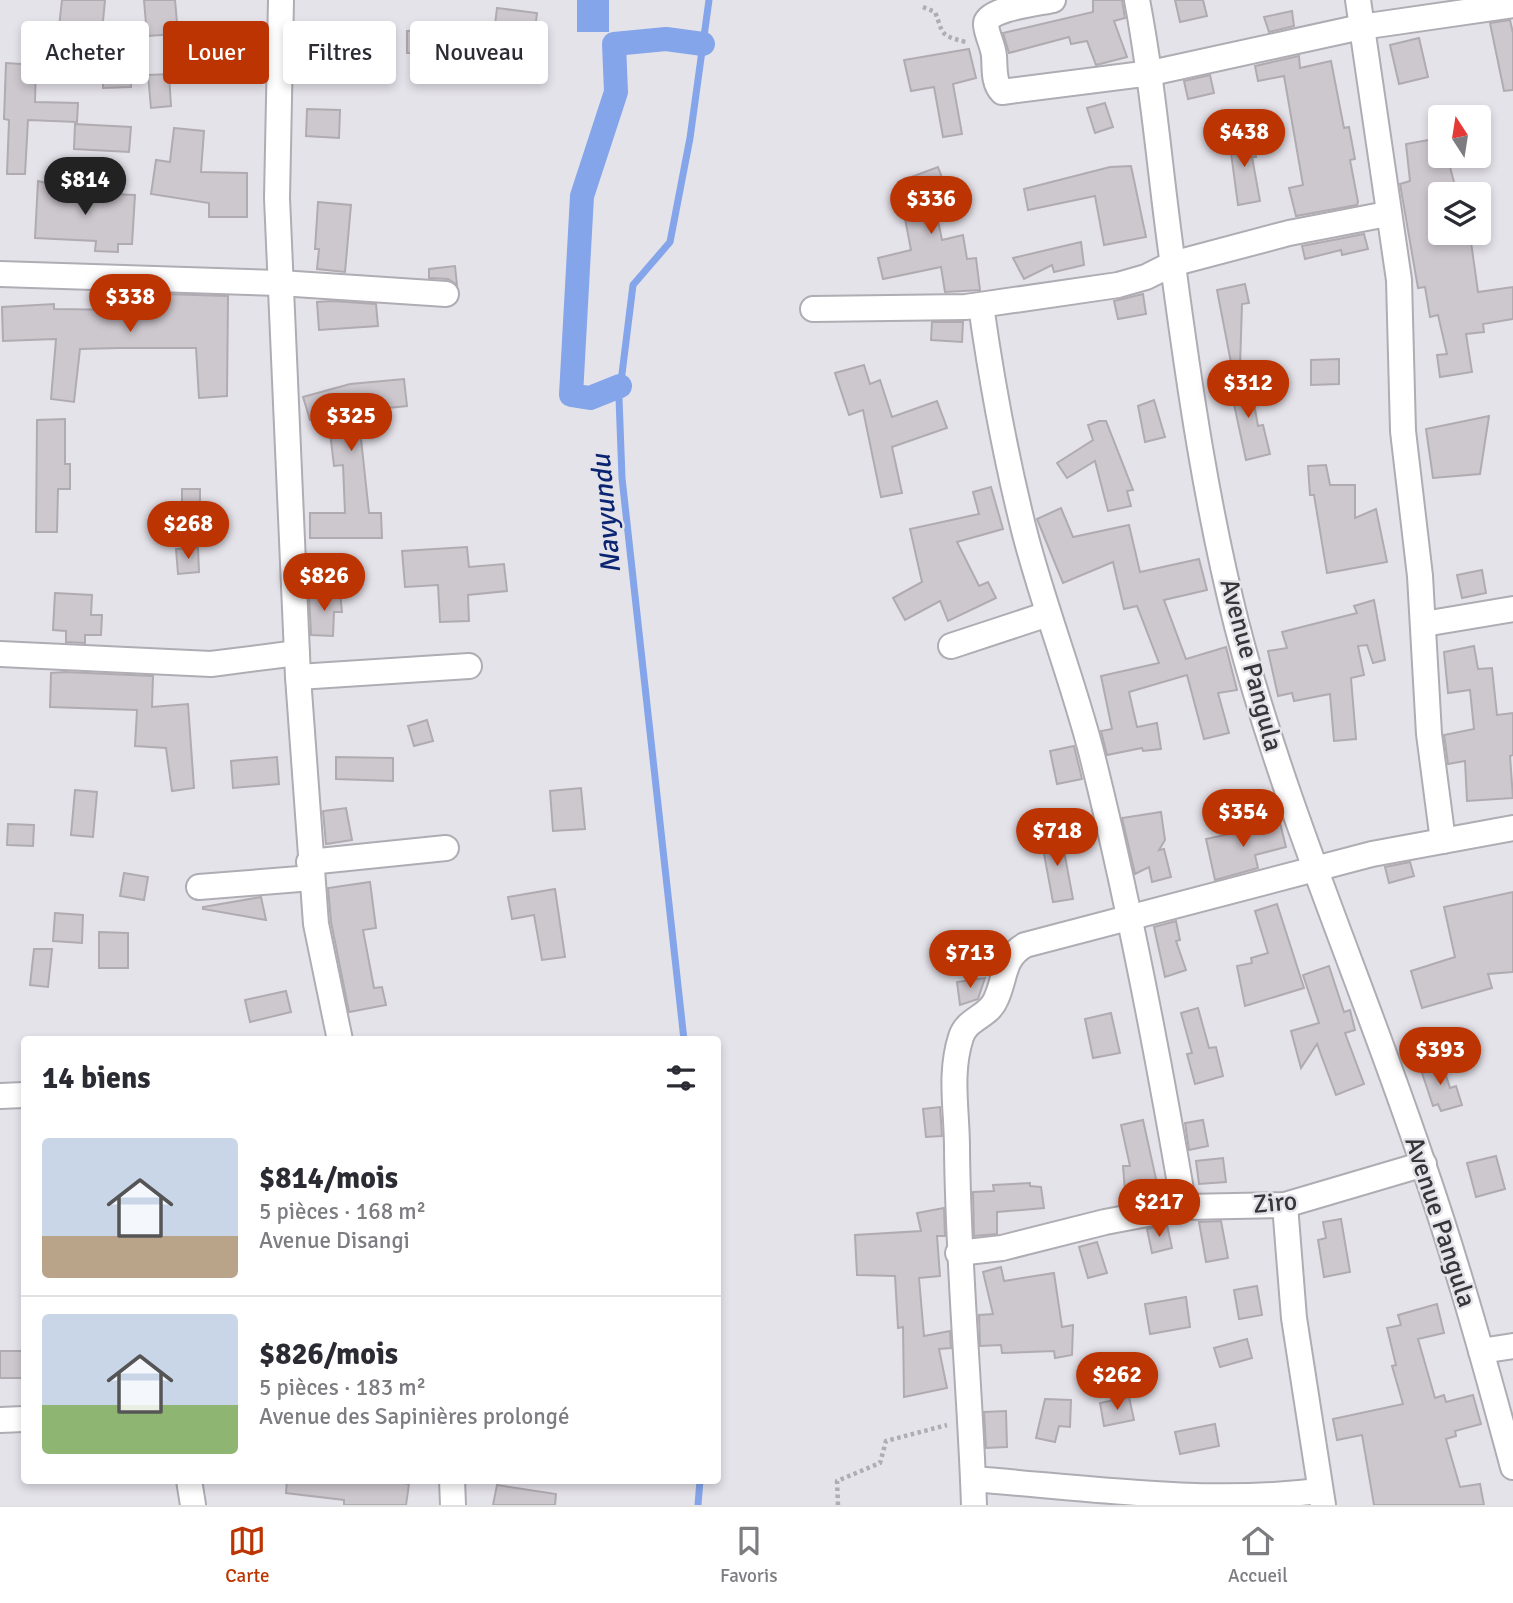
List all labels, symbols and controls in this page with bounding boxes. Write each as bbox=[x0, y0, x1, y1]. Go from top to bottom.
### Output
chip: Acheter bbox=[21, 21, 149, 84]
chip: Louer bbox=[163, 21, 269, 84]
chip: Filtres bbox=[283, 21, 396, 84]
chip: Nouveau bbox=[410, 21, 548, 84]
north arrow bbox=[1428, 105, 1491, 168]
map controls bbox=[1428, 105, 1491, 245]
pin: $438 bbox=[1203, 110, 1285, 169]
text: $438 bbox=[1219, 117, 1269, 146]
pin: $814 bbox=[44, 158, 126, 217]
text: $814 bbox=[60, 165, 110, 194]
pin: $336 bbox=[890, 176, 972, 236]
button: layers bbox=[1428, 182, 1491, 245]
text: $336 bbox=[906, 184, 956, 213]
pin: $338 bbox=[89, 274, 171, 334]
text: $338 bbox=[105, 282, 155, 311]
pin: $312 bbox=[1207, 360, 1289, 420]
text: $312 bbox=[1223, 368, 1273, 397]
pin: $325 bbox=[310, 393, 392, 453]
text: $325 bbox=[326, 401, 376, 430]
water label: Navyundu bbox=[584, 451, 628, 575]
pin: $268 bbox=[147, 502, 229, 561]
text: $268 bbox=[163, 509, 213, 538]
pin: $826 bbox=[283, 554, 365, 613]
text: $826 bbox=[299, 561, 349, 590]
street label: Avenue Pangula bbox=[1213, 575, 1289, 755]
pin: $354 bbox=[1202, 790, 1284, 849]
text: $354 bbox=[1218, 797, 1268, 826]
pin: $718 bbox=[1016, 808, 1098, 868]
text: $718 bbox=[1032, 816, 1082, 845]
pin: $713 bbox=[929, 930, 1011, 990]
text: $713 bbox=[945, 938, 995, 967]
pin: $393 bbox=[1399, 1028, 1481, 1087]
text: $393 bbox=[1415, 1035, 1465, 1064]
icon: filters bbox=[662, 1059, 700, 1097]
text: 14 biens bbox=[42, 1060, 151, 1097]
street label: Avenue Pangula bbox=[1397, 1133, 1483, 1311]
text: $814/mois bbox=[259, 1160, 398, 1197]
icon: home bbox=[98, 1166, 182, 1250]
pin: $217 bbox=[1118, 1180, 1200, 1239]
street label: Ziro bbox=[1252, 1185, 1298, 1221]
text: $217 bbox=[1134, 1187, 1184, 1216]
text: 5 pièces · 168 m² bbox=[259, 1197, 426, 1226]
text: Avenue Disangi bbox=[259, 1226, 410, 1255]
text: $826/mois bbox=[259, 1336, 398, 1373]
icon: home bbox=[98, 1342, 182, 1426]
pin: $262 bbox=[1076, 1352, 1158, 1412]
text: $262 bbox=[1092, 1360, 1142, 1389]
text: 5 pièces · 183 m² bbox=[259, 1373, 426, 1402]
text: Avenue des Sapinières prolongé bbox=[259, 1402, 570, 1431]
tab: Carte bbox=[225, 1522, 270, 1588]
tab: Favoris bbox=[720, 1522, 778, 1588]
tab: Accueil bbox=[1228, 1522, 1288, 1588]

